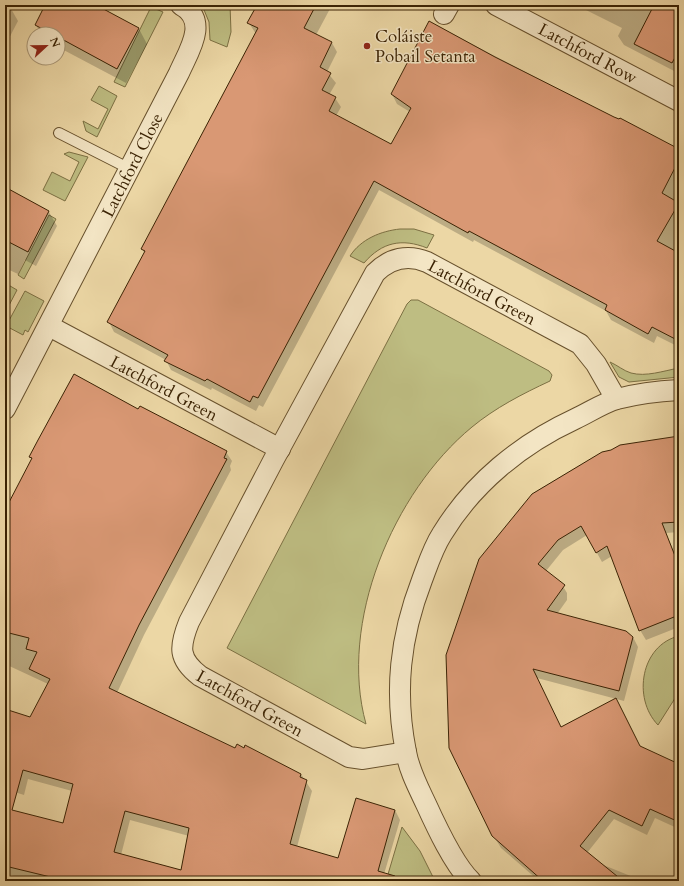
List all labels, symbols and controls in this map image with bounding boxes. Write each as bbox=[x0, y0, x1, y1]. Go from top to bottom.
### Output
street label: Latchford Row bbox=[534, 18, 642, 89]
place label: Coláiste Pobail Setanta bbox=[375, 25, 476, 68]
north arrow bbox=[26, 26, 66, 66]
text: N bbox=[46, 35, 64, 50]
marker: Coláiste Pobail Setanta bbox=[362, 41, 372, 51]
street label: Latchford Close bbox=[96, 109, 169, 221]
street label: Latchford Green bbox=[424, 254, 540, 331]
street label: Latchford Green bbox=[106, 350, 222, 427]
street label: Latchford Green bbox=[192, 665, 308, 743]

